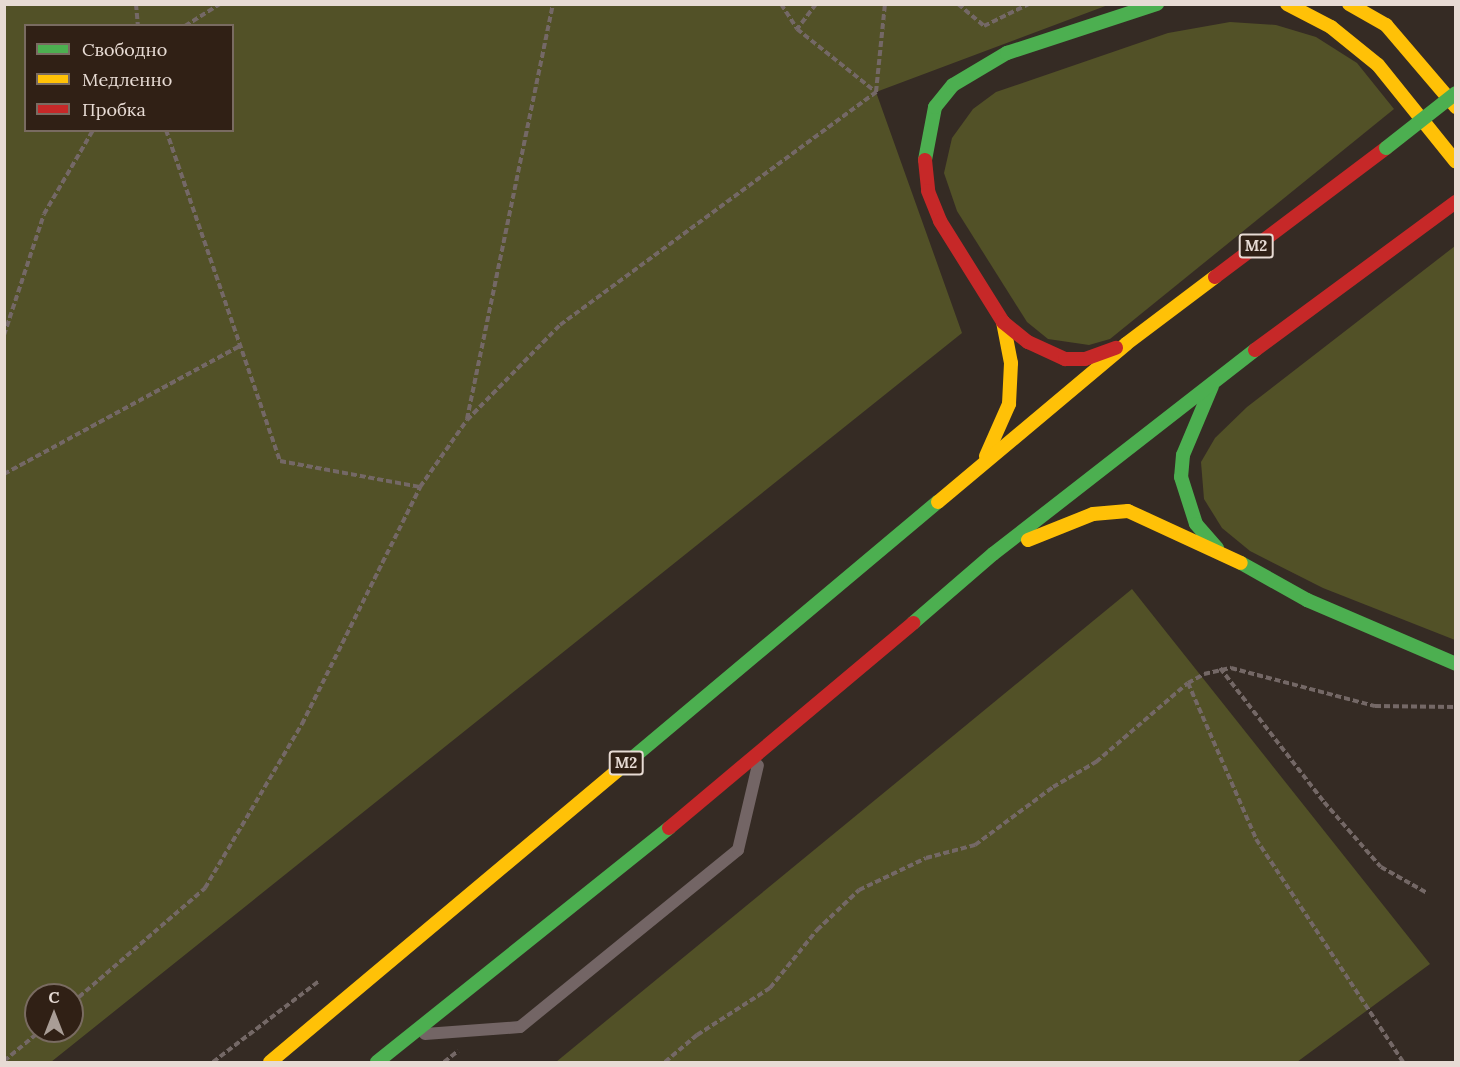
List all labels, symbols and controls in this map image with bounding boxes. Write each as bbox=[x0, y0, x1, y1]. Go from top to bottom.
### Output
legend bbox=[24, 24, 234, 132]
text: Свободно bbox=[82, 38, 167, 61]
text: Медленно bbox=[82, 68, 172, 91]
text: Пробка bbox=[82, 98, 146, 121]
road number: М2 bbox=[1238, 234, 1274, 258]
road number: М2 bbox=[608, 751, 644, 775]
north arrow bbox=[24, 983, 84, 1043]
text: С bbox=[48, 987, 60, 1007]

